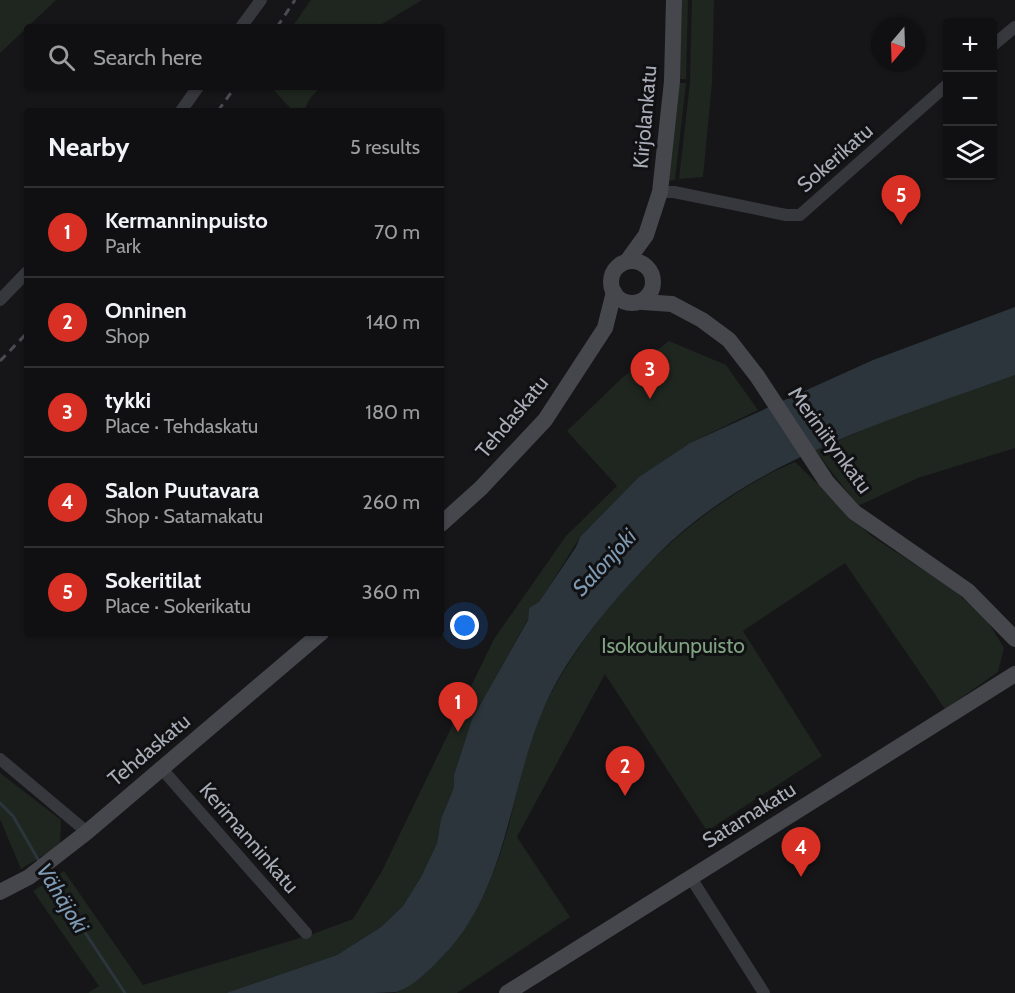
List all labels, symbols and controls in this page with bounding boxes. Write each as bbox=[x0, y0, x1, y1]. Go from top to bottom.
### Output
north arrow bbox=[871, 18, 925, 72]
map controls bbox=[943, 18, 997, 180]
button: + bbox=[943, 18, 997, 72]
search box bbox=[24, 24, 444, 90]
icon: search bbox=[45, 41, 78, 74]
text: Search here bbox=[93, 44, 202, 71]
street label: Kirjolankatu bbox=[628, 64, 662, 170]
button: − bbox=[943, 72, 997, 126]
street label: Sokerikatu bbox=[792, 118, 878, 197]
button: layers bbox=[943, 126, 997, 180]
text: Nearby bbox=[48, 131, 129, 163]
text: 5 results bbox=[350, 135, 420, 159]
pin: 5 bbox=[882, 176, 920, 225]
text: Kermanninpuisto bbox=[105, 207, 268, 234]
text: 1 bbox=[64, 220, 71, 244]
text: 70 m bbox=[374, 220, 420, 244]
text: Park bbox=[105, 234, 141, 258]
text: Onninen bbox=[105, 297, 187, 324]
text: 2 bbox=[62, 310, 73, 334]
text: 140 m bbox=[366, 310, 420, 334]
text: Shop bbox=[105, 324, 150, 348]
pin: 3 bbox=[630, 350, 670, 399]
street label: Tehdaskatu bbox=[470, 371, 553, 463]
street label: Meriniitynkatu bbox=[783, 381, 878, 498]
text: tykki bbox=[105, 387, 151, 414]
text: 3 bbox=[62, 400, 73, 424]
text: 180 m bbox=[365, 400, 420, 424]
text: Place · Tehdaskatu bbox=[105, 414, 258, 438]
text: Salon Puutavara bbox=[105, 477, 259, 504]
text: 4 bbox=[61, 490, 74, 514]
text: 260 m bbox=[362, 490, 420, 514]
text: Shop · Satamakatu bbox=[105, 504, 263, 528]
water label: Salonjoki bbox=[567, 523, 642, 601]
text: Sokeritilat bbox=[105, 567, 201, 594]
text: 5 bbox=[62, 580, 73, 604]
text: 360 m bbox=[362, 580, 420, 604]
text: Place · Sokerikatu bbox=[105, 594, 251, 618]
your location bbox=[450, 611, 479, 640]
park label: Isokoukunpuisto bbox=[601, 633, 745, 658]
pin: 1 bbox=[438, 682, 478, 732]
street label: Tehdaskatu bbox=[103, 708, 195, 791]
pin: 2 bbox=[606, 746, 644, 796]
street label: Satamakatu bbox=[698, 776, 800, 853]
street label: Kerimanninkatu bbox=[195, 777, 304, 898]
pin: 4 bbox=[782, 828, 820, 877]
water label: Vähäjoki bbox=[31, 858, 95, 938]

